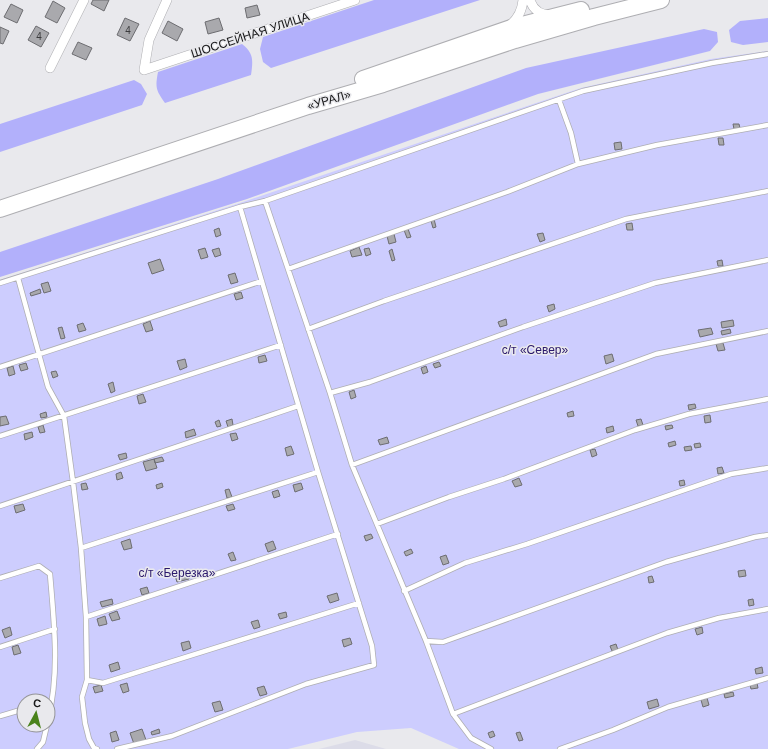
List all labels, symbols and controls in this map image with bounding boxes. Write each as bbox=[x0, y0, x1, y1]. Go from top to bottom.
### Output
street label: ШОССЕЙНАЯ УЛИЦА bbox=[189, 8, 311, 61]
house number: 4 bbox=[125, 25, 131, 36]
house number: 4 bbox=[36, 31, 42, 42]
street label: «УРАЛ» bbox=[306, 87, 353, 113]
park label: с/т «Север» bbox=[502, 343, 569, 357]
park label: с/т «Березка» bbox=[139, 566, 216, 580]
north arrow bbox=[16, 693, 56, 733]
text: С bbox=[33, 697, 42, 710]

